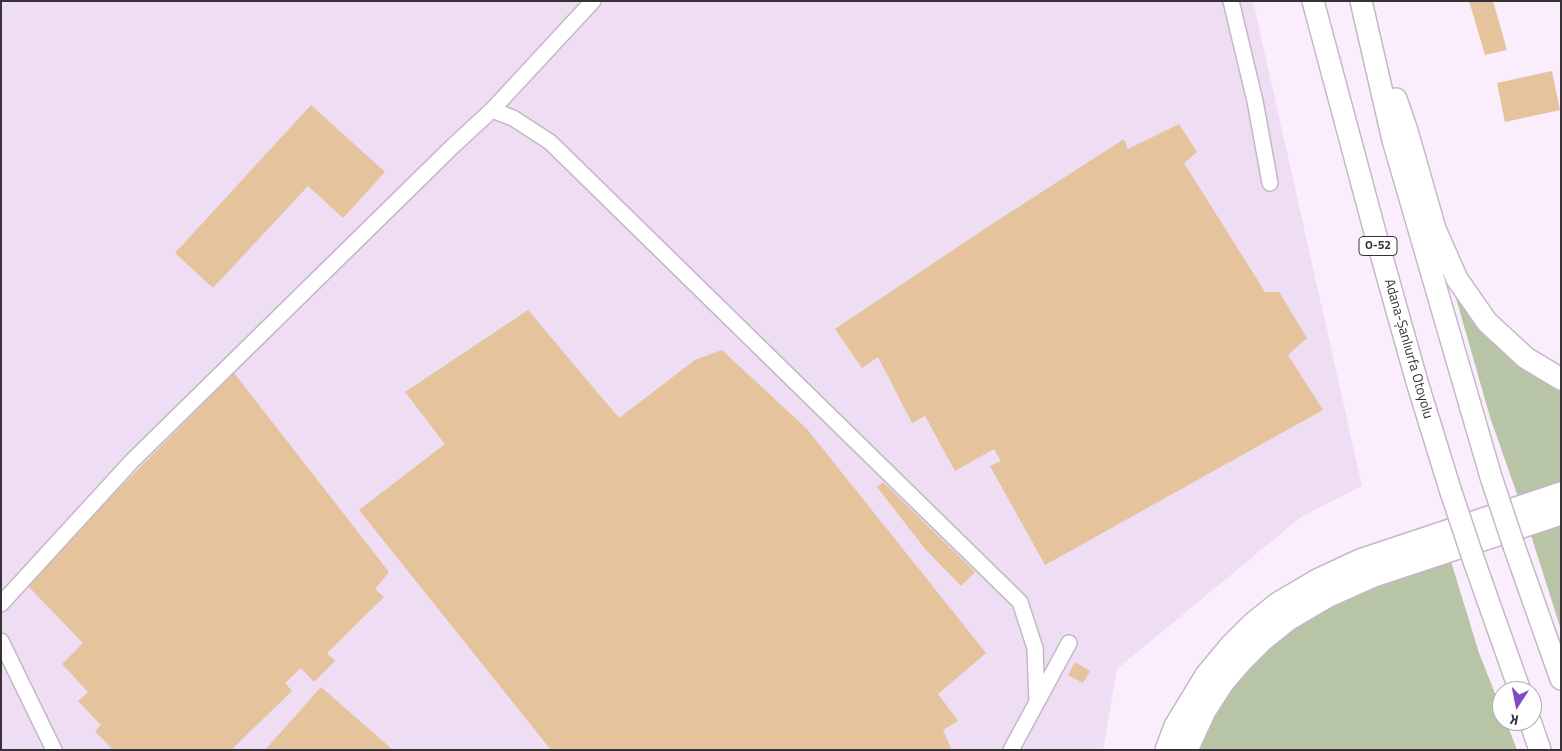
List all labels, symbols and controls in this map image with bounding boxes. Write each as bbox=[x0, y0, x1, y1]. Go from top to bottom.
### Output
road number: O-52 bbox=[1359, 237, 1397, 256]
street label: Adana-Şanlıurfa Otoyolu bbox=[1380, 277, 1436, 421]
north arrow bbox=[1492, 681, 1542, 731]
text: K bbox=[1508, 709, 1520, 731]

